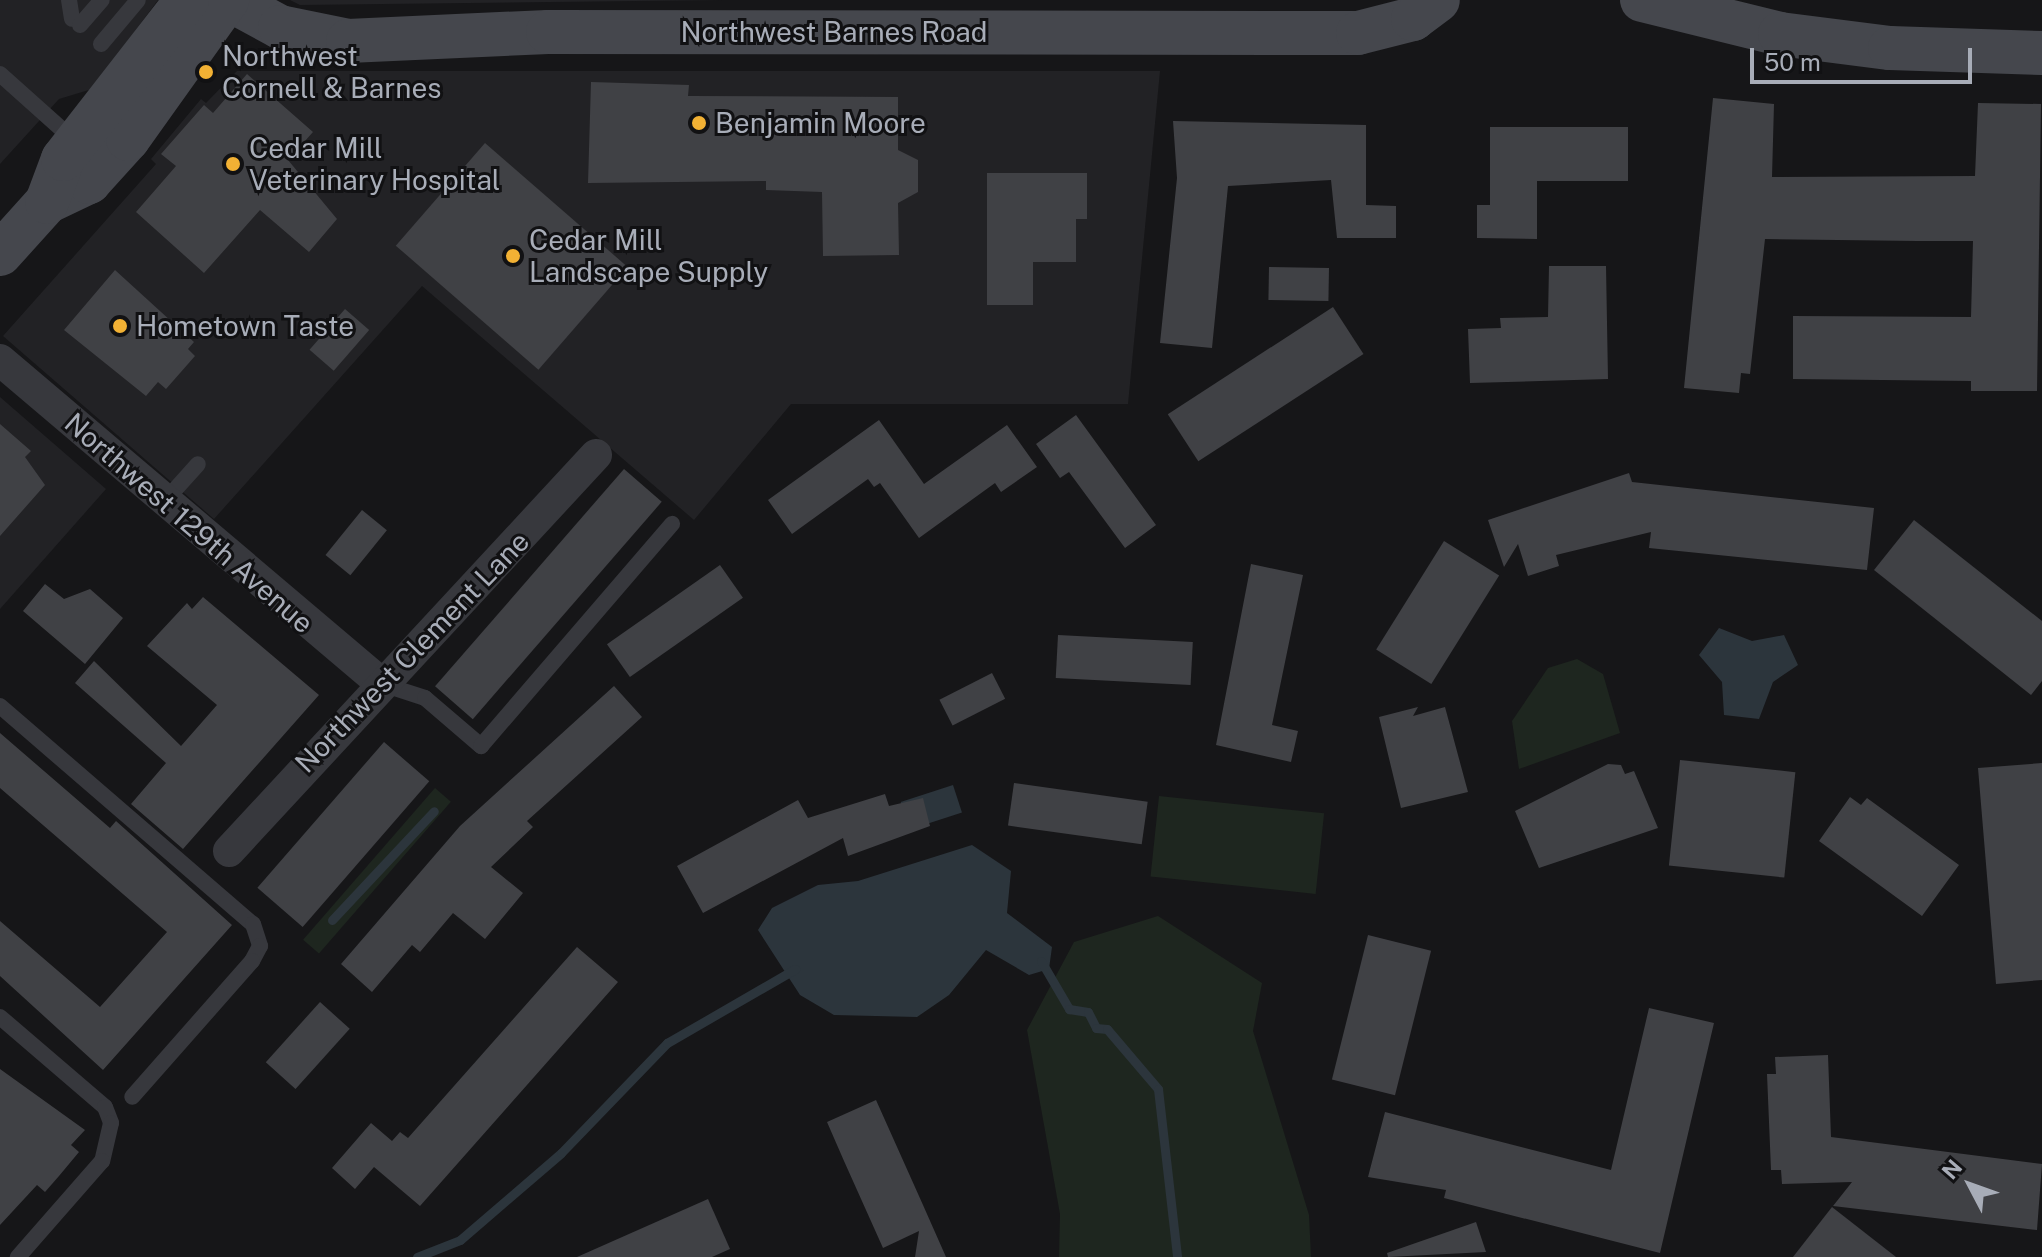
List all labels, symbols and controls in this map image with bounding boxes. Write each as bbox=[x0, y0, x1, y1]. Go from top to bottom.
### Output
street label: Northwest Barnes Road bbox=[680, 15, 988, 49]
scale bar bbox=[1754, 32, 1976, 82]
place label: Northwest Cornell & Barnes bbox=[222, 39, 441, 105]
text: 50 m bbox=[1764, 48, 1821, 76]
marker: Northwest Cornell & Barnes bbox=[197, 63, 215, 81]
place label: Benjamin Moore bbox=[715, 106, 926, 140]
marker: Benjamin Moore bbox=[690, 114, 708, 132]
place label: Cedar Mill Veterinary Hospital bbox=[249, 131, 500, 197]
marker: Cedar Mill Veterinary Hospital bbox=[224, 155, 242, 173]
place label: Cedar Mill Landscape Supply bbox=[529, 223, 769, 289]
marker: Cedar Mill Landscape Supply bbox=[504, 247, 522, 265]
place label: Hometown Taste bbox=[136, 309, 354, 343]
marker: Hometown Taste bbox=[111, 317, 129, 335]
street label: Northwest 129th Avenue bbox=[58, 406, 320, 640]
street label: Northwest Clement Lane bbox=[288, 524, 536, 780]
north arrow bbox=[1930, 1145, 2010, 1225]
text: N bbox=[1936, 1154, 1967, 1184]

